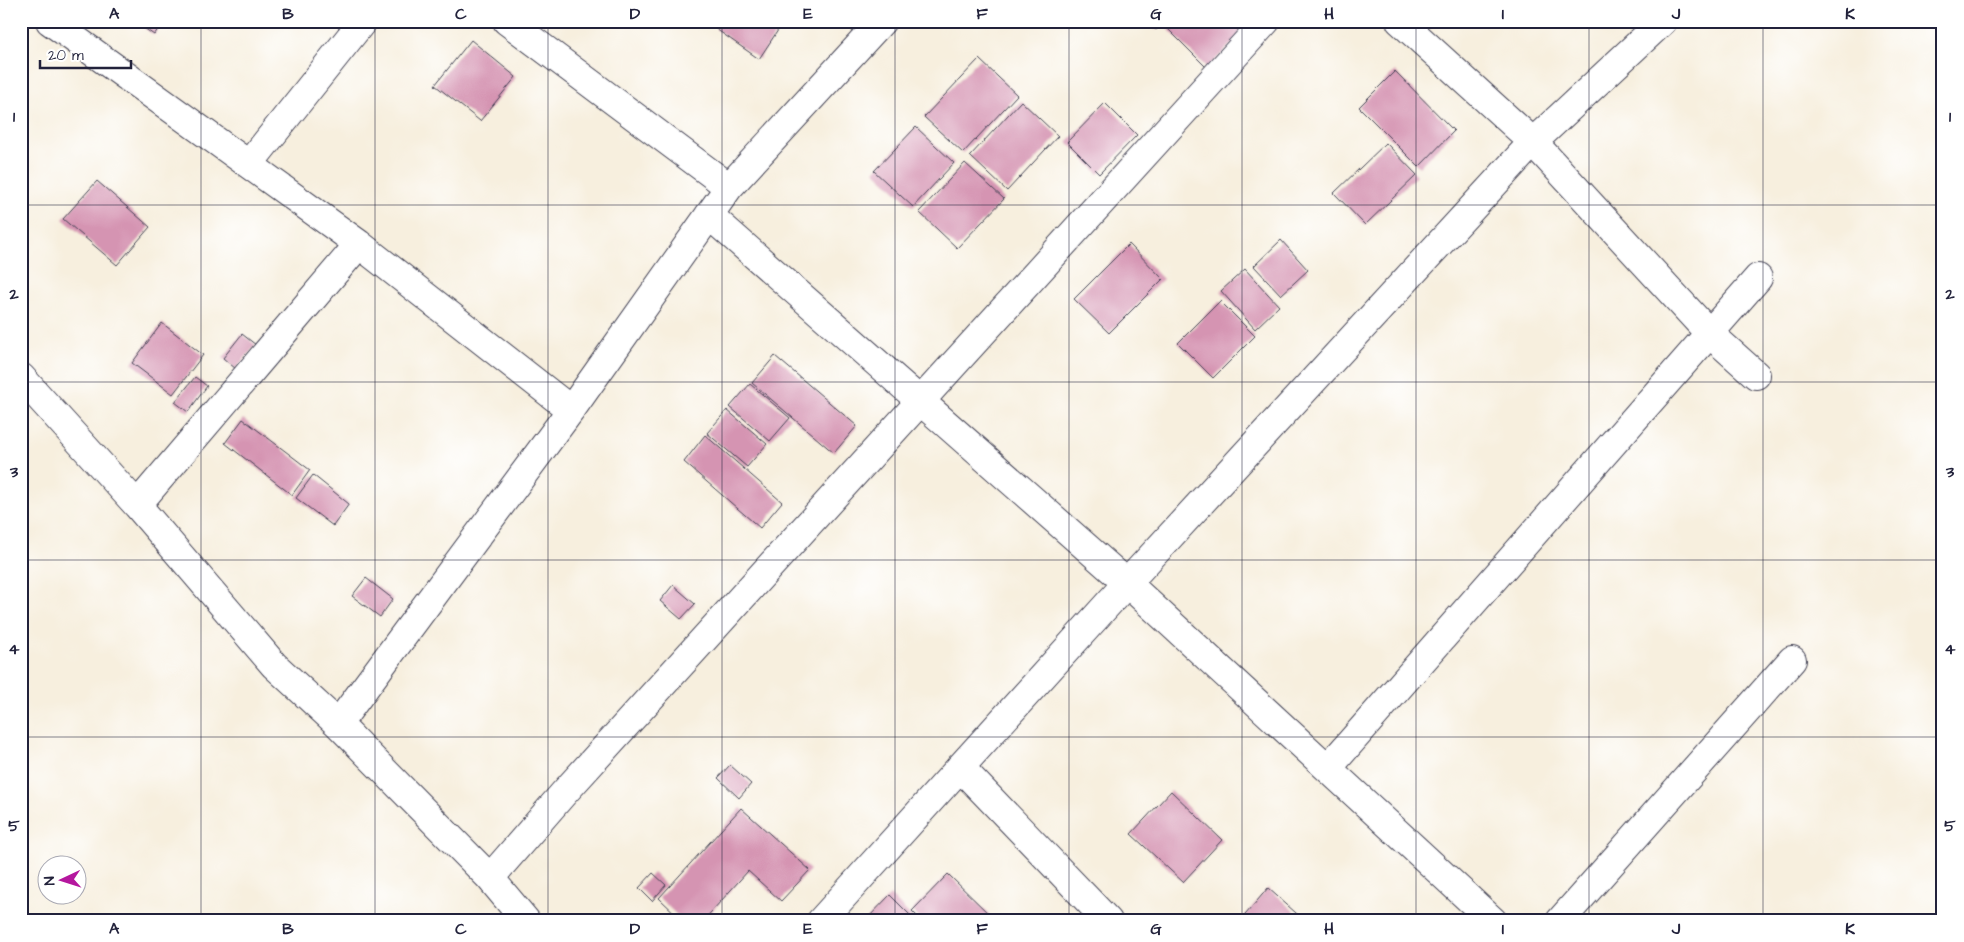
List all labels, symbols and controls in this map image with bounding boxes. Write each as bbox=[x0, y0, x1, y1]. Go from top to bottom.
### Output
text: A bbox=[109, 3, 120, 25]
text: B bbox=[282, 3, 294, 25]
text: C bbox=[455, 3, 467, 25]
text: D bbox=[630, 3, 641, 25]
text: E bbox=[803, 3, 813, 25]
text: F bbox=[976, 3, 988, 25]
text: G bbox=[1150, 3, 1162, 25]
text: H bbox=[1324, 3, 1334, 25]
text: I bbox=[1502, 3, 1504, 25]
text: J bbox=[1671, 3, 1681, 25]
text: K bbox=[1845, 3, 1855, 25]
scale bar bbox=[40, 38, 131, 70]
text: 20 m bbox=[48, 45, 84, 66]
text: 1 bbox=[13, 106, 16, 128]
text: 1 bbox=[1949, 106, 1952, 128]
text: 2 bbox=[8, 283, 19, 305]
text: 2 bbox=[1944, 283, 1955, 305]
text: 3 bbox=[9, 461, 19, 483]
text: 3 bbox=[1945, 461, 1955, 483]
text: 4 bbox=[9, 638, 20, 660]
text: 4 bbox=[1945, 638, 1956, 660]
text: 5 bbox=[8, 815, 20, 837]
text: 5 bbox=[1944, 815, 1956, 837]
north arrow bbox=[38, 854, 88, 904]
text: N bbox=[40, 876, 60, 886]
text: A bbox=[109, 918, 120, 940]
text: B bbox=[282, 918, 294, 940]
text: C bbox=[455, 918, 467, 940]
text: D bbox=[630, 918, 641, 940]
text: E bbox=[803, 918, 813, 940]
text: F bbox=[976, 918, 988, 940]
text: G bbox=[1150, 918, 1162, 940]
text: H bbox=[1324, 918, 1334, 940]
text: I bbox=[1502, 918, 1504, 940]
text: J bbox=[1671, 918, 1681, 940]
text: K bbox=[1845, 918, 1855, 940]

